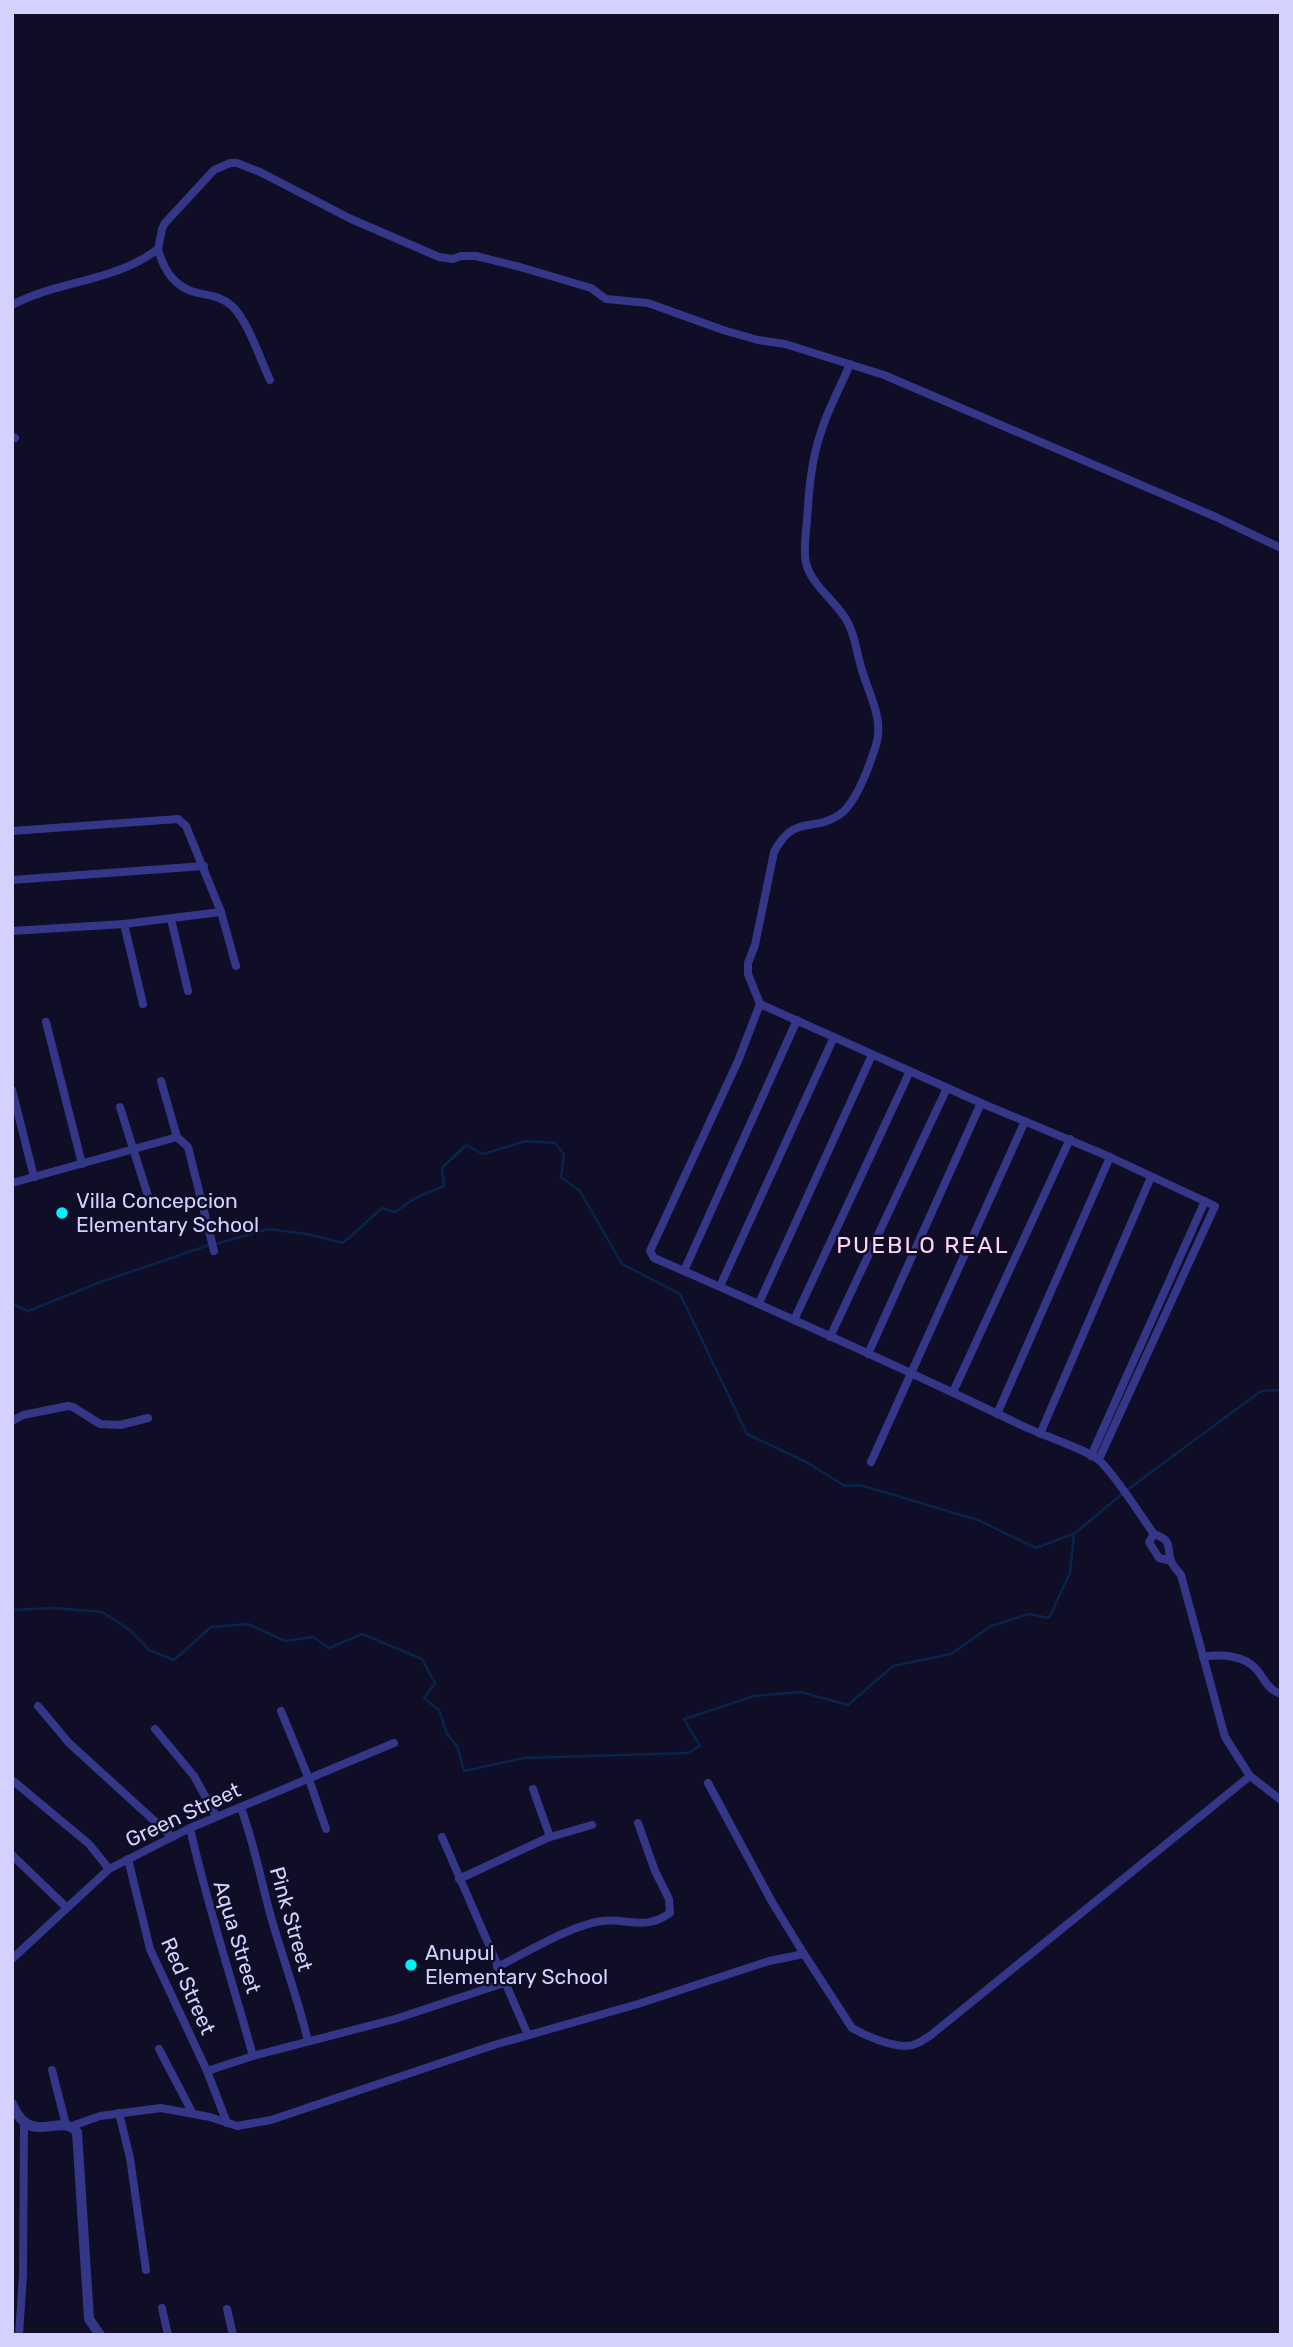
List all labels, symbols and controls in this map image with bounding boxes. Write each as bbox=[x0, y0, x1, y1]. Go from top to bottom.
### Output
place label: Villa Concepcion Elementary School bbox=[76, 1188, 259, 1237]
marker: Villa Concepcion Elementary School bbox=[54, 1205, 70, 1221]
district label: PUEBLO REAL bbox=[836, 1231, 1010, 1259]
street label: Green Street bbox=[121, 1777, 244, 1852]
street label: Pink Street bbox=[265, 1864, 318, 1974]
street label: Aqua Street bbox=[208, 1877, 266, 1996]
street label: Red Street bbox=[156, 1933, 221, 2038]
place label: Anupul Elementary School bbox=[425, 1940, 608, 1989]
marker: Anupul Elementary School bbox=[403, 1957, 419, 1973]

